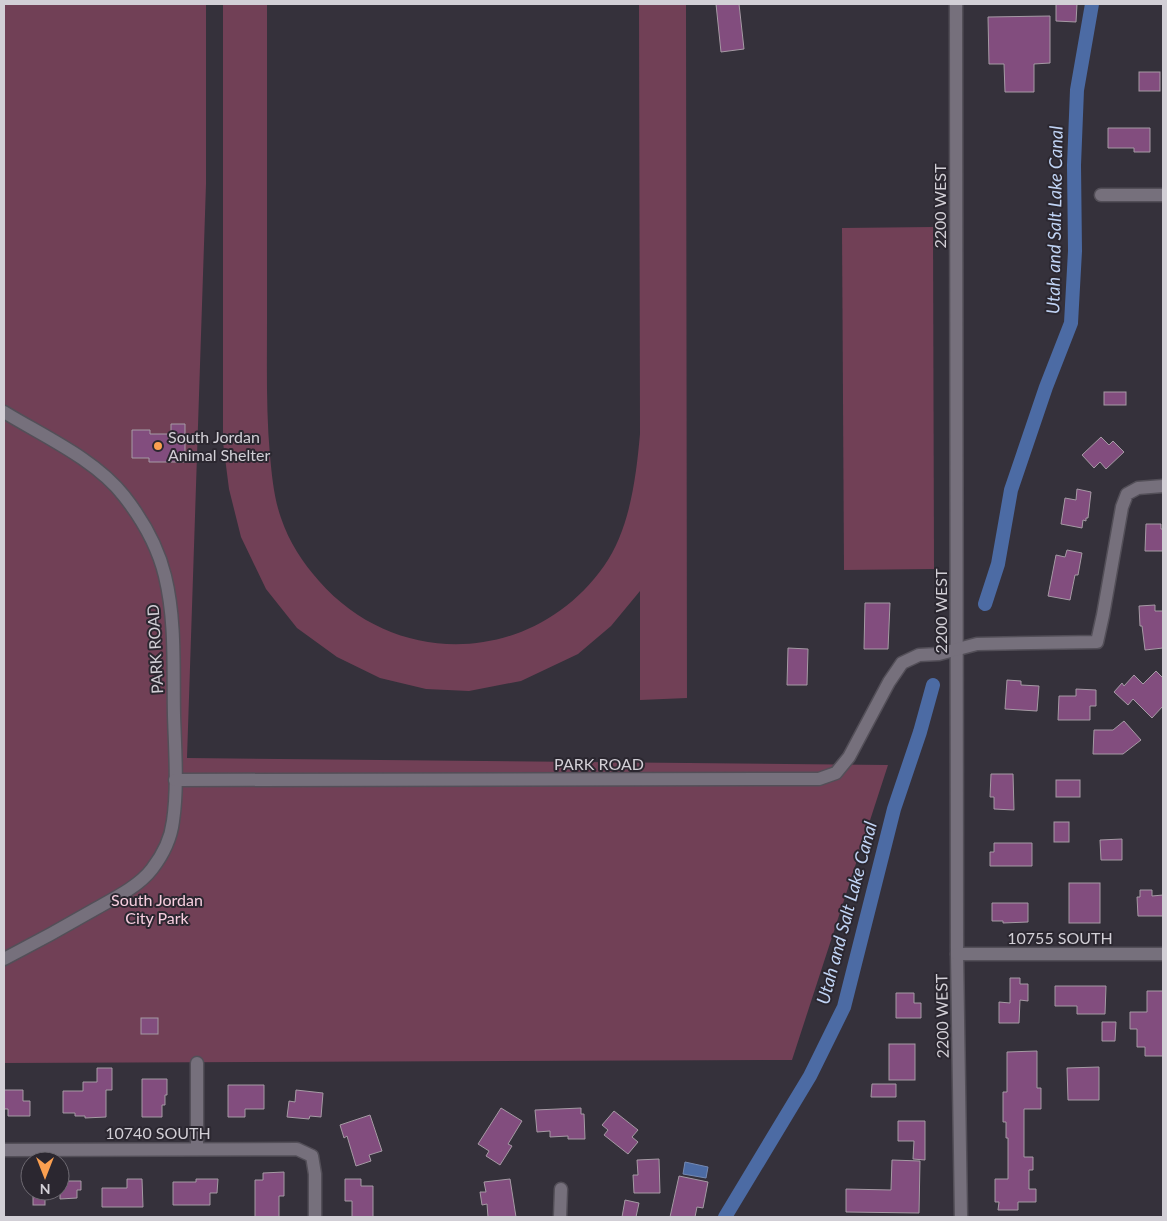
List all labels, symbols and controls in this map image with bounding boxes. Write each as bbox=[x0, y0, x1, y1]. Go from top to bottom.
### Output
water label: Utah and Salt Lake Canal bbox=[1041, 126, 1067, 314]
street label: 2200 WEST bbox=[930, 163, 949, 248]
place label: South Jordan Animal Shelter bbox=[168, 427, 270, 464]
marker: South Jordan Animal Shelter bbox=[152, 440, 164, 452]
street label: 2200 WEST bbox=[931, 568, 950, 653]
street label: PARK ROAD bbox=[143, 604, 166, 694]
street label: PARK ROAD bbox=[554, 754, 644, 773]
water label: Utah and Salt Lake Canal bbox=[811, 819, 881, 1006]
park label: South Jordan City Park bbox=[111, 890, 203, 927]
street label: 10755 SOUTH bbox=[1007, 928, 1113, 947]
street label: 2200 WEST bbox=[931, 973, 952, 1059]
street label: 10740 SOUTH bbox=[105, 1123, 211, 1142]
north arrow bbox=[20, 1151, 70, 1201]
text: N bbox=[40, 1181, 50, 1198]

